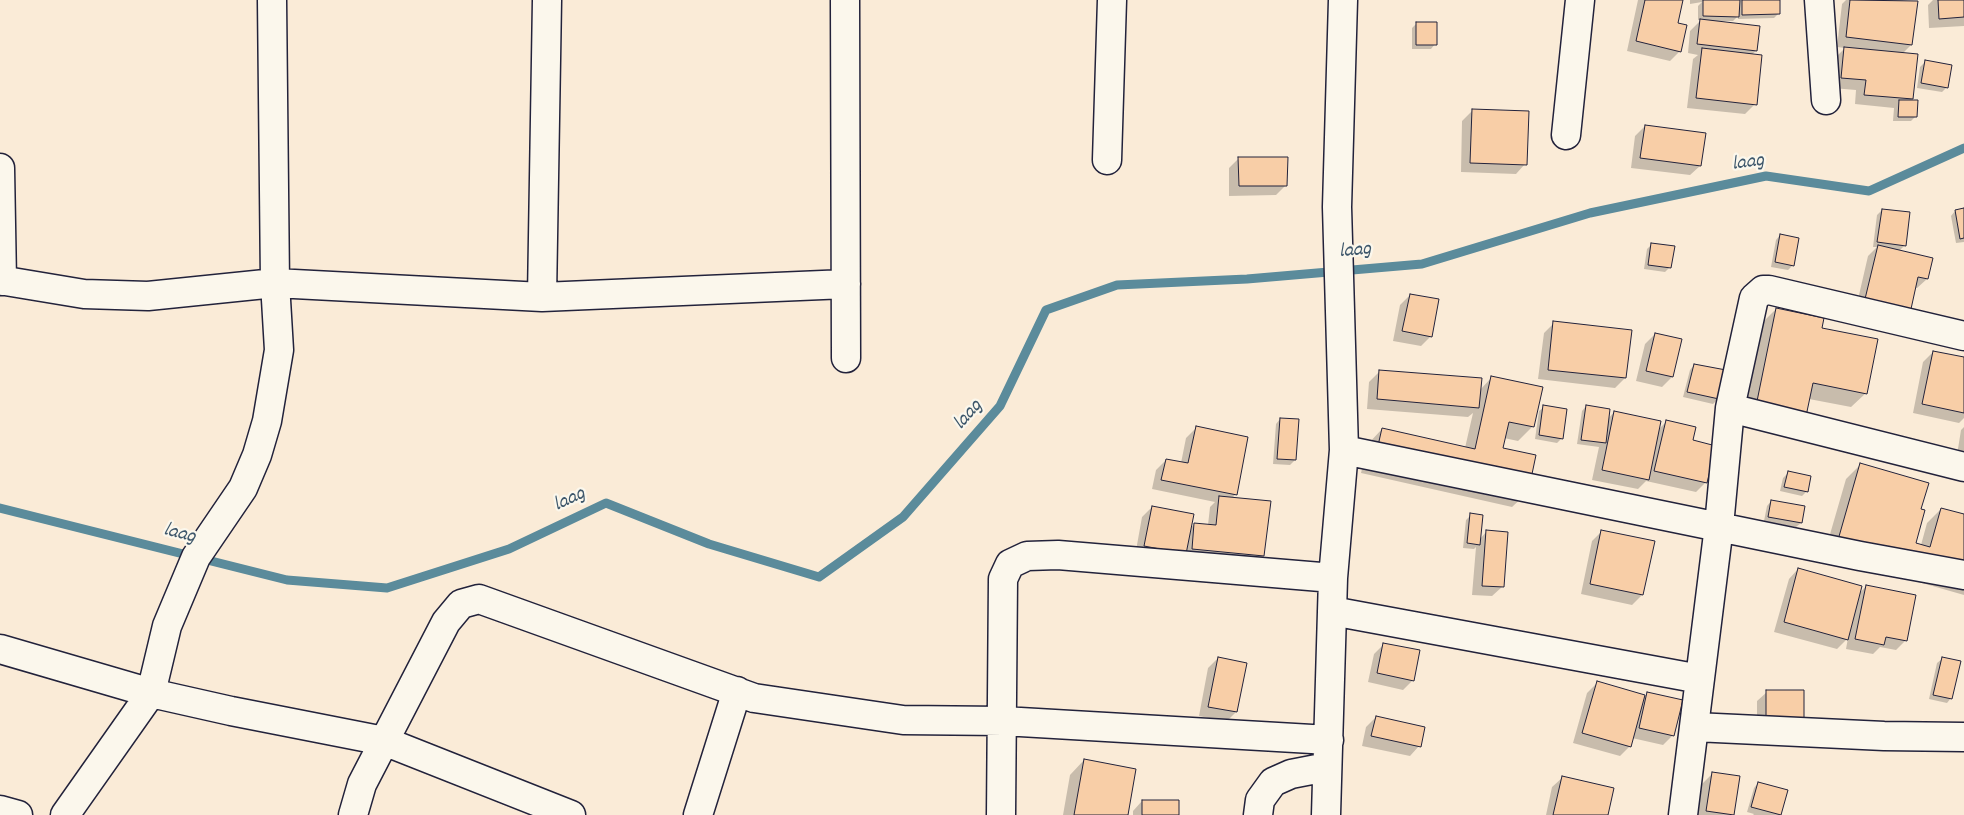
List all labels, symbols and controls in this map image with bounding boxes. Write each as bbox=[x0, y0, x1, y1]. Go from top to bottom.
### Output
water label: laag bbox=[1730, 150, 1766, 178]
water label: laag bbox=[1338, 239, 1372, 265]
water label: laag bbox=[949, 396, 989, 436]
water label: laag bbox=[550, 483, 590, 519]
water label: laag bbox=[160, 519, 198, 551]

